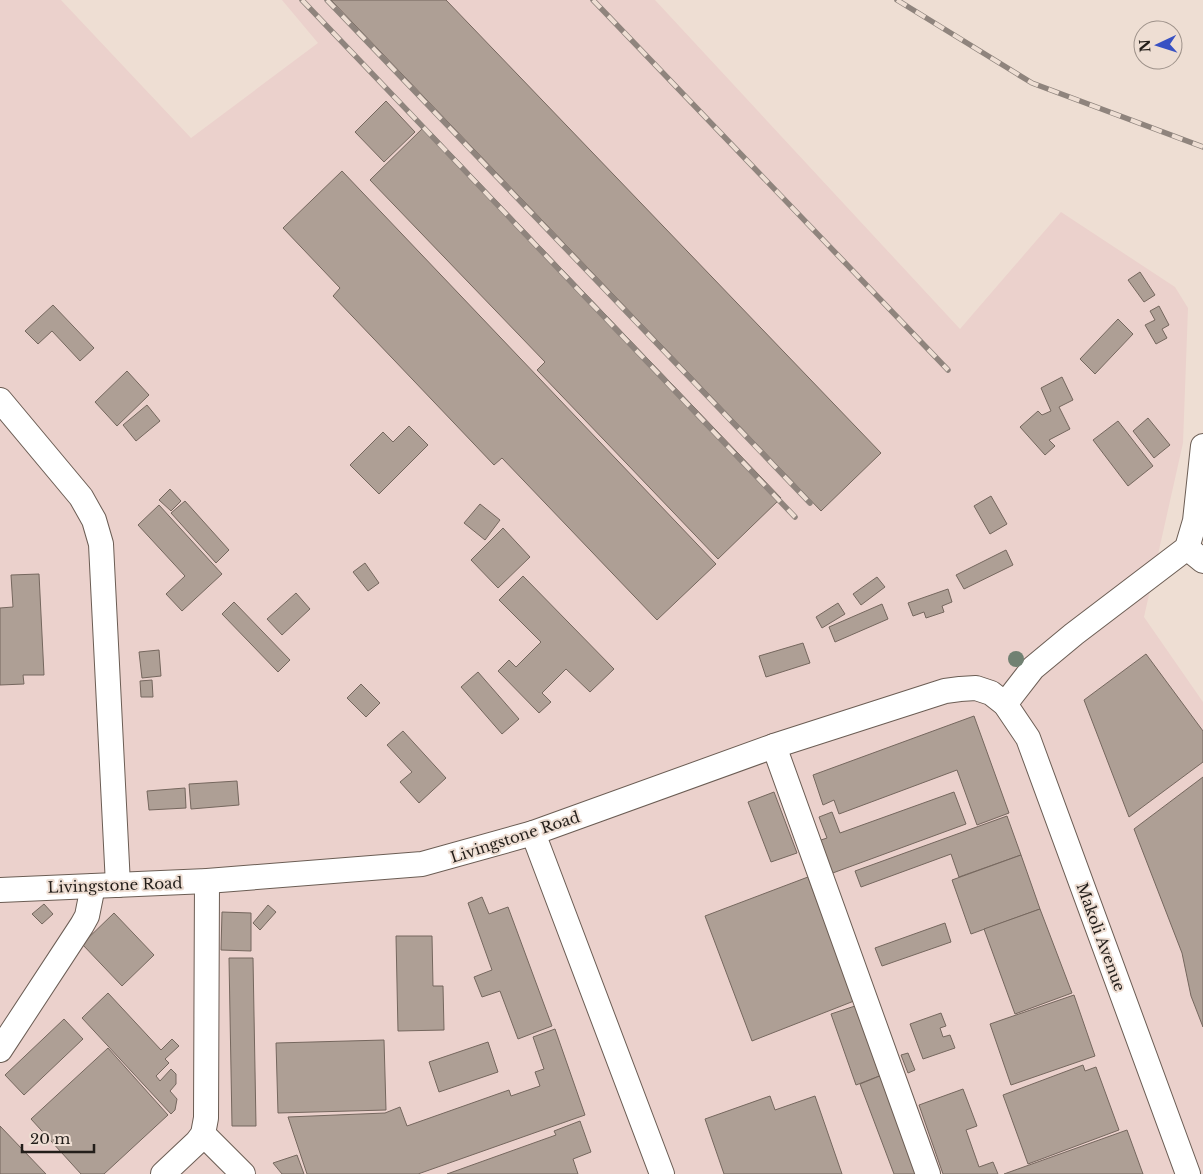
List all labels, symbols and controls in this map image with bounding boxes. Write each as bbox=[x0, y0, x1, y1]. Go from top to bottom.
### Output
north arrow bbox=[1133, 20, 1183, 70]
text: N bbox=[1136, 39, 1154, 53]
street label: Livingstone Road bbox=[448, 807, 582, 867]
street label: Livingstone Road bbox=[47, 873, 183, 897]
street label: Makoli Avenue bbox=[1073, 880, 1129, 994]
scale bar bbox=[22, 1122, 95, 1154]
text: 20 m bbox=[30, 1129, 70, 1148]

